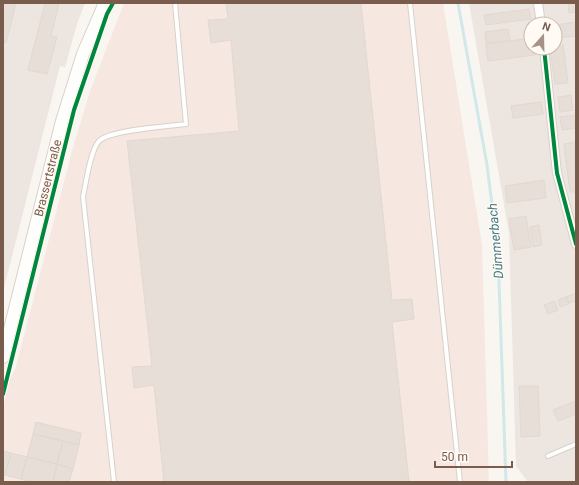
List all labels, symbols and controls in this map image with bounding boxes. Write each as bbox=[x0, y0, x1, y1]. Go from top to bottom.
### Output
north arrow bbox=[523, 16, 563, 56]
text: N bbox=[540, 20, 552, 35]
street label: Brassertstraße bbox=[32, 138, 64, 218]
water label: Dümmerbach bbox=[485, 202, 506, 279]
scale bar bbox=[435, 443, 512, 469]
text: 50 m bbox=[441, 450, 468, 464]

